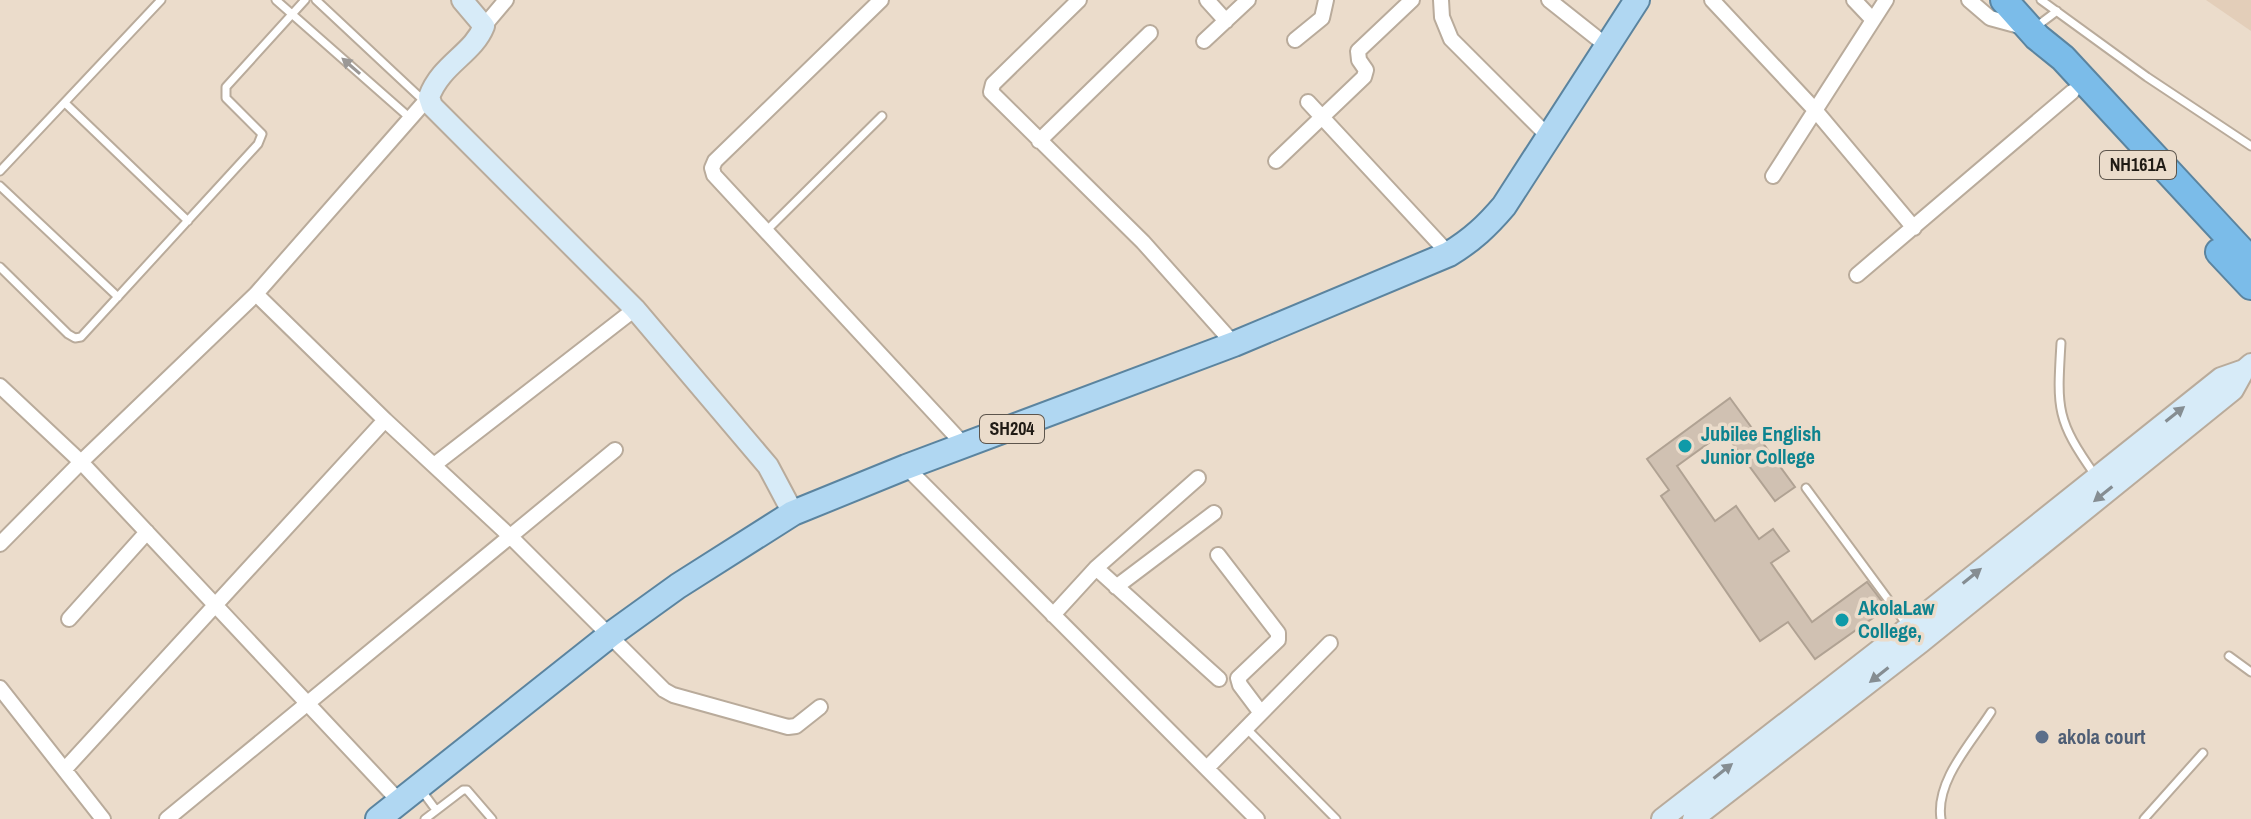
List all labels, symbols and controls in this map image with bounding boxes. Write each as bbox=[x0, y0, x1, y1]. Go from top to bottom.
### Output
one-way arrow bbox=[342, 58, 362, 75]
road number: NH161A bbox=[2100, 151, 2176, 179]
one-way arrow bbox=[2165, 407, 2185, 423]
road number: SH204 bbox=[980, 415, 1044, 443]
place label: Jubilee English Junior College bbox=[1701, 420, 1821, 470]
marker: Jubilee English Junior College bbox=[1676, 437, 1694, 455]
one-way arrow bbox=[2093, 486, 2113, 502]
one-way arrow bbox=[1962, 568, 1982, 585]
place label: AkolaLaw College, bbox=[1858, 594, 1935, 644]
marker: AkolaLaw College, bbox=[1833, 611, 1851, 629]
one-way arrow bbox=[1869, 667, 1889, 683]
place label: akola court bbox=[2058, 723, 2146, 750]
marker: akola court bbox=[2033, 728, 2051, 746]
one-way arrow bbox=[1713, 764, 1733, 780]

